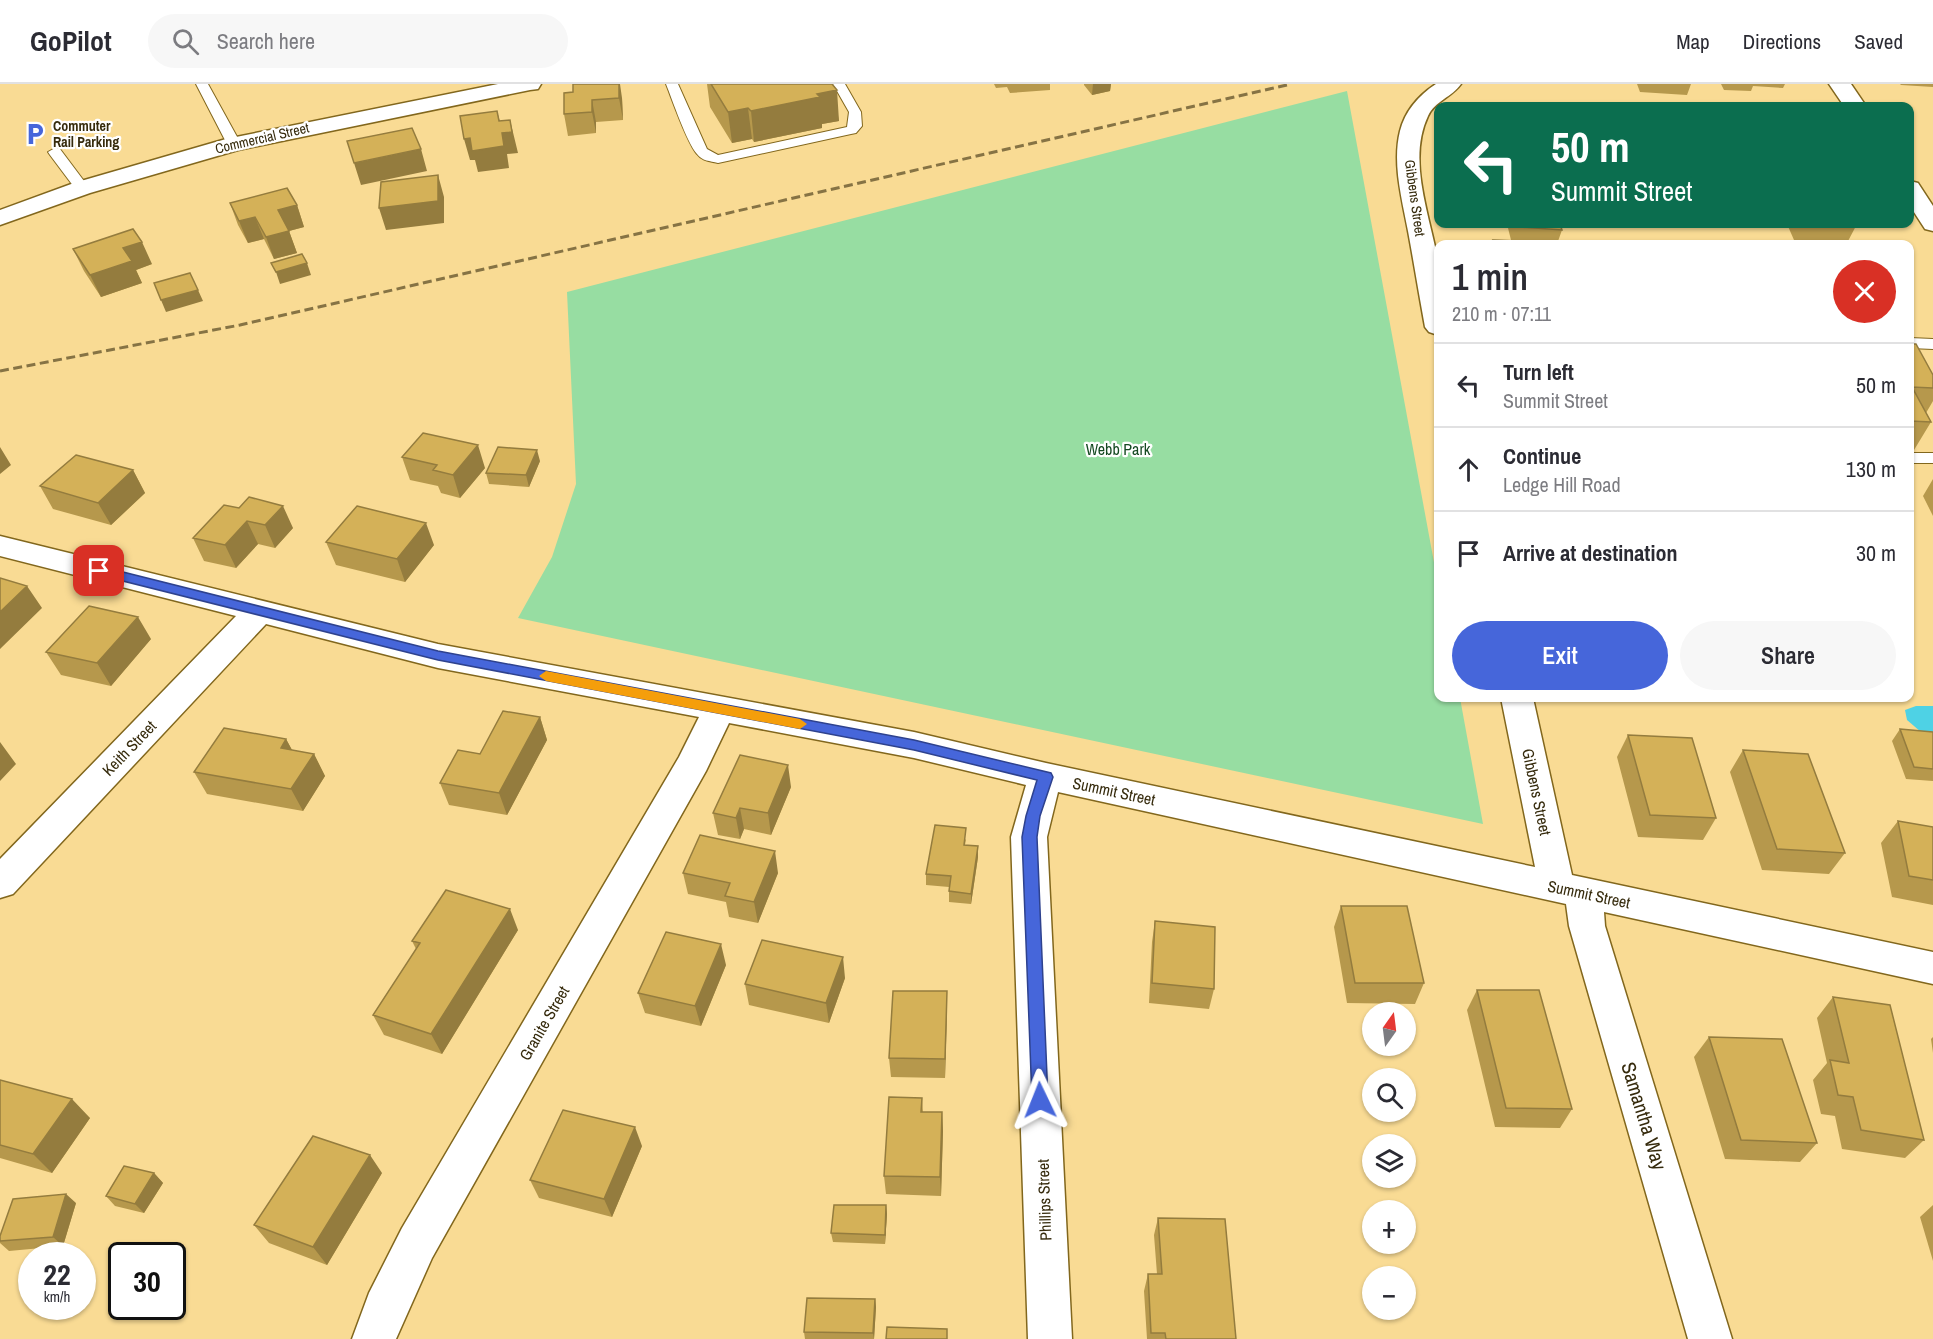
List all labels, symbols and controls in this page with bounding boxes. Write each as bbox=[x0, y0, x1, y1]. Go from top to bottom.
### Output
search box bbox=[148, 14, 568, 68]
text: GoPilot bbox=[30, 22, 112, 60]
icon: search bbox=[169, 25, 202, 58]
text: Search here bbox=[217, 26, 315, 56]
text: Map bbox=[1676, 27, 1710, 56]
text: Directions bbox=[1743, 27, 1821, 56]
text: Saved bbox=[1854, 27, 1903, 56]
place label: Commuter Rail Parking bbox=[53, 117, 119, 151]
street label: Commercial Street bbox=[213, 118, 311, 158]
text: 50 m bbox=[1551, 119, 1630, 175]
parking icon: Commuter Rail Parking bbox=[22, 121, 48, 147]
icon: left bbox=[1452, 126, 1530, 204]
street label: Gibbens Street bbox=[1401, 159, 1429, 237]
text: Summit Street bbox=[1551, 173, 1693, 209]
text: 1 min bbox=[1452, 253, 1528, 301]
button: close bbox=[1833, 260, 1896, 323]
text: 210 m · 07:11 bbox=[1452, 300, 1551, 327]
text: Turn left bbox=[1503, 357, 1574, 387]
icon: left bbox=[1452, 369, 1485, 402]
text: 50 m bbox=[1856, 370, 1896, 400]
text: Summit Street bbox=[1503, 387, 1608, 414]
park label: Webb Park bbox=[1086, 438, 1151, 460]
text: Continue bbox=[1503, 441, 1581, 471]
icon: ahead bbox=[1452, 453, 1485, 486]
text: 130 m bbox=[1846, 454, 1896, 484]
text: Ledge Hill Road bbox=[1503, 471, 1621, 498]
icon: arrive bbox=[1452, 537, 1485, 570]
text: Arrive at destination bbox=[1503, 538, 1677, 568]
text: 30 m bbox=[1856, 538, 1896, 568]
pin bbox=[73, 545, 124, 596]
icon: arrive bbox=[82, 554, 115, 587]
button: Exit bbox=[1452, 621, 1668, 690]
button: Share bbox=[1680, 621, 1896, 690]
street label: Keith Street bbox=[97, 715, 161, 781]
street label: Gibbens Street bbox=[1517, 747, 1557, 838]
street label: Summit Street bbox=[1071, 772, 1158, 811]
street label: Summit Street bbox=[1546, 875, 1633, 914]
street label: Granite Street bbox=[514, 982, 574, 1064]
north arrow bbox=[1362, 1002, 1416, 1056]
map controls bbox=[1362, 1002, 1416, 1320]
street label: Samantha Way bbox=[1615, 1059, 1674, 1174]
position arrow bbox=[1008, 1068, 1072, 1132]
button: search bbox=[1362, 1068, 1416, 1122]
button: layers bbox=[1362, 1134, 1416, 1188]
street label: Phillips Street bbox=[1032, 1158, 1056, 1241]
button: + bbox=[1362, 1200, 1416, 1254]
speed limit sign: 30 bbox=[108, 1242, 186, 1320]
text: 22 bbox=[43, 1254, 71, 1294]
button: − bbox=[1362, 1266, 1416, 1320]
text: km/h bbox=[44, 1286, 70, 1307]

